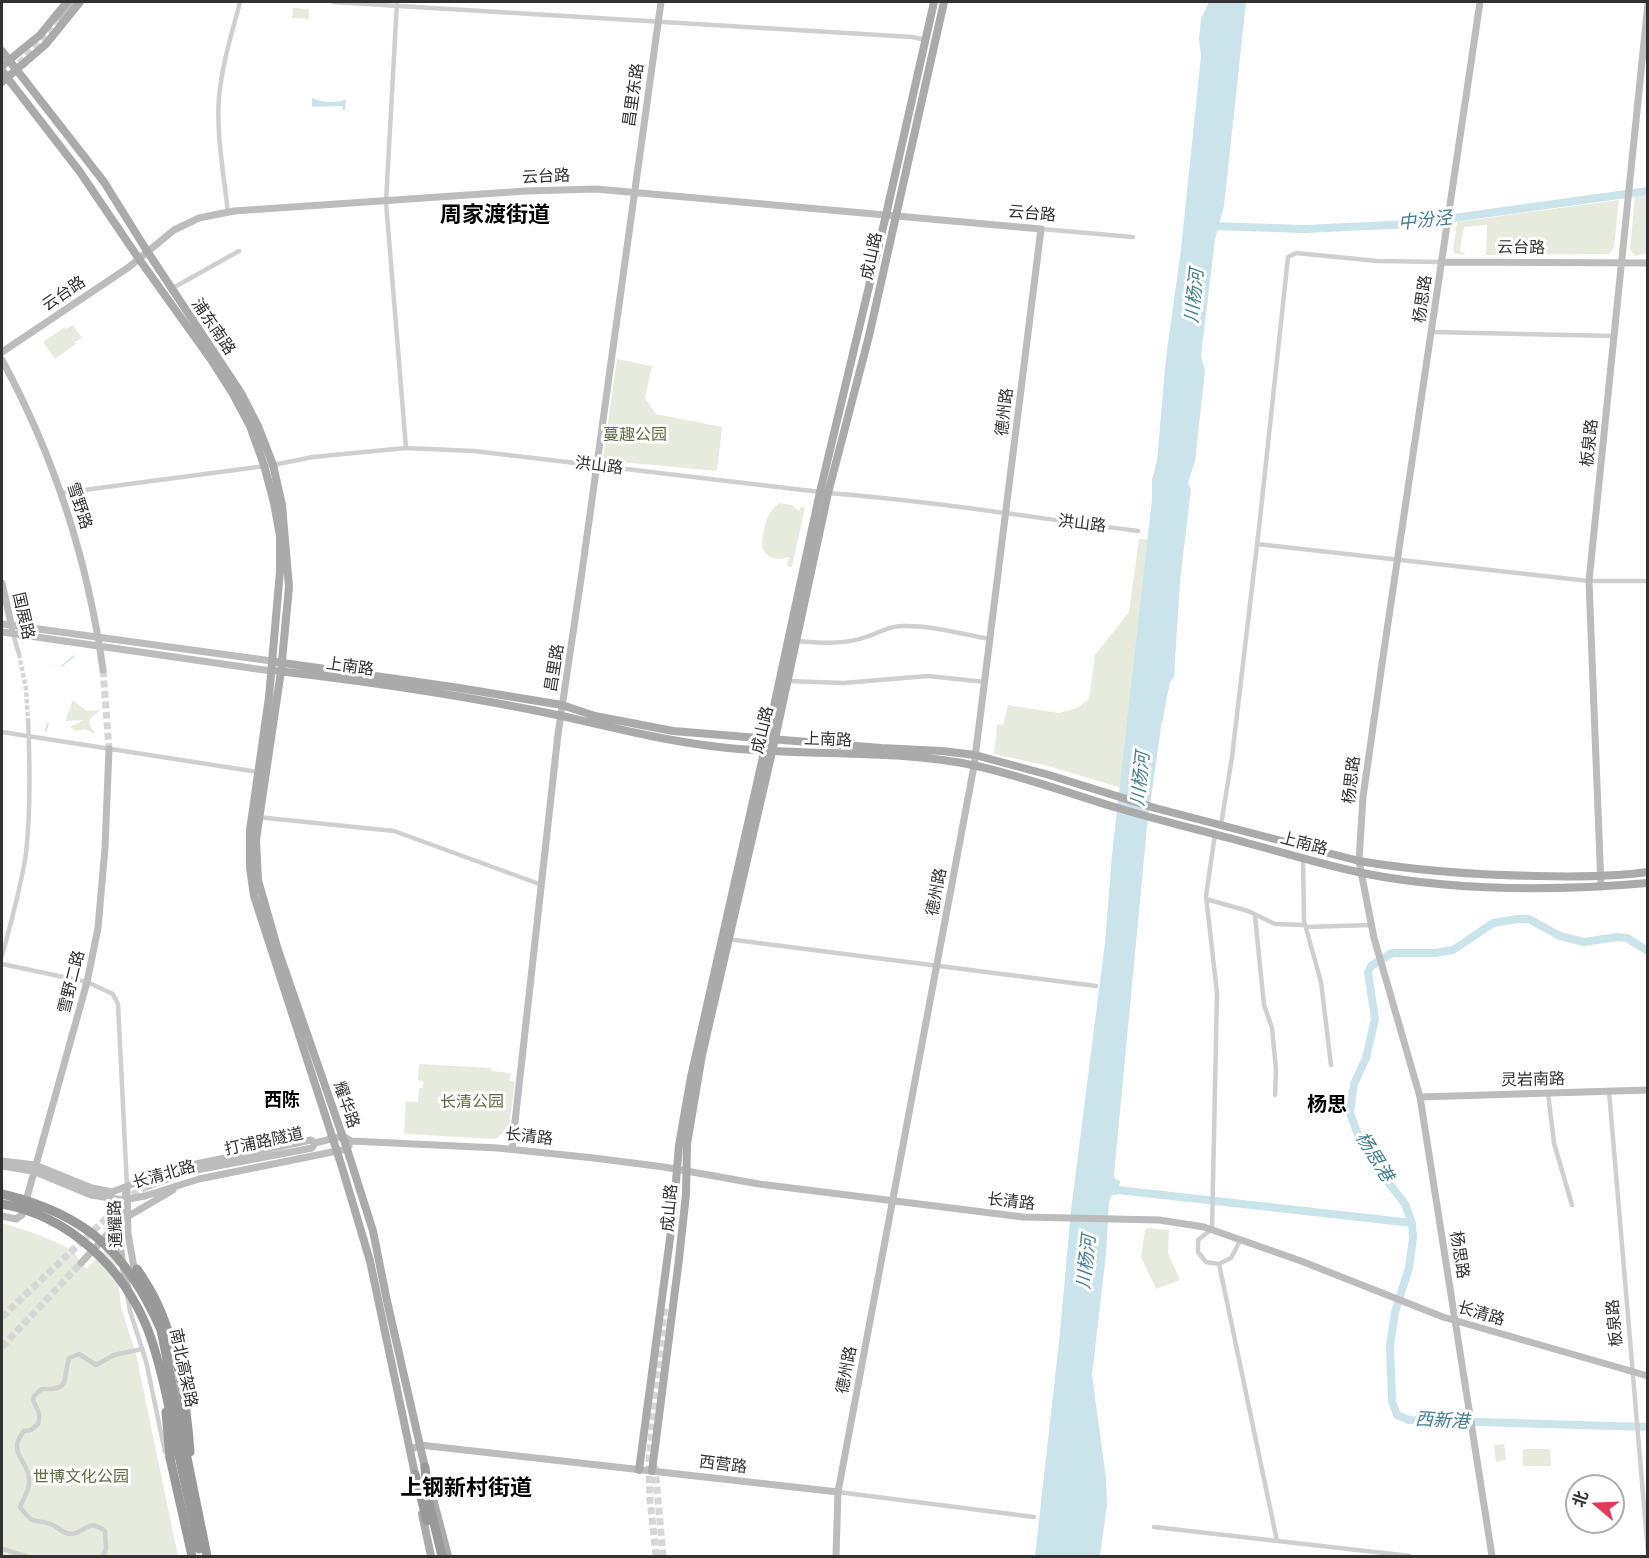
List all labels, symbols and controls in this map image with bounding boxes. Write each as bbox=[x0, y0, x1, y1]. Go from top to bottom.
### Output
street label: 昌里东路 bbox=[620, 62, 648, 128]
street label: 云台路 bbox=[522, 166, 570, 188]
street label: 云台路 bbox=[1007, 202, 1057, 226]
district label: 周家渡街道 bbox=[440, 203, 550, 229]
water label: 中汾泾 bbox=[1397, 207, 1453, 235]
street label: 成山路 bbox=[858, 231, 886, 281]
street label: 云台路 bbox=[1497, 238, 1545, 258]
water label: 川杨河 bbox=[1181, 268, 1209, 324]
street label: 云台路 bbox=[39, 273, 89, 315]
street label: 杨思路 bbox=[1410, 274, 1436, 324]
street label: 浦东南路 bbox=[187, 295, 239, 359]
street label: 德州路 bbox=[993, 387, 1017, 437]
street label: 板泉路 bbox=[1578, 418, 1602, 468]
park label: 蔓趣公园 bbox=[603, 425, 667, 445]
street label: 洪山路 bbox=[574, 454, 624, 478]
street label: 雪野路 bbox=[62, 480, 96, 532]
street label: 洪山路 bbox=[1057, 512, 1107, 536]
street label: 国展路 bbox=[8, 590, 38, 642]
street label: 昌里路 bbox=[542, 643, 568, 693]
street label: 上南路 bbox=[325, 654, 375, 680]
street label: 成山路 bbox=[748, 704, 778, 756]
street label: 上南路 bbox=[804, 730, 852, 750]
water label: 川杨河 bbox=[1127, 751, 1155, 807]
street label: 杨思路 bbox=[1340, 755, 1364, 805]
street label: 上南路 bbox=[1278, 829, 1330, 859]
street label: 德州路 bbox=[923, 867, 951, 917]
street label: 雪野二路 bbox=[55, 949, 89, 1015]
street label: 灵岩南路 bbox=[1501, 1070, 1565, 1090]
street label: 耀华路 bbox=[329, 1079, 363, 1131]
district label: 西陈 bbox=[264, 1090, 300, 1112]
park label: 长清公园 bbox=[440, 1092, 504, 1112]
district label: 杨思 bbox=[1307, 1093, 1347, 1117]
street label: 打浦路隧道 bbox=[223, 1124, 305, 1160]
street label: 长清路 bbox=[504, 1125, 554, 1149]
water label: 杨思港 bbox=[1351, 1128, 1397, 1186]
street label: 长清北路 bbox=[131, 1157, 197, 1193]
street label: 成山路 bbox=[658, 1183, 682, 1233]
street label: 长清路 bbox=[986, 1190, 1036, 1214]
street label: 通耀路 bbox=[106, 1200, 126, 1248]
street label: 杨思路 bbox=[1446, 1230, 1472, 1280]
water label: 川杨河 bbox=[1073, 1234, 1101, 1290]
street label: 长清路 bbox=[1455, 1298, 1507, 1330]
street label: 板泉路 bbox=[1603, 1298, 1627, 1348]
street label: 南北高架路 bbox=[165, 1327, 201, 1409]
street label: 德州路 bbox=[833, 1345, 861, 1395]
water label: 西新港 bbox=[1414, 1409, 1470, 1433]
street label: 西营路 bbox=[698, 1453, 748, 1477]
park label: 世博文化公园 bbox=[33, 1467, 129, 1487]
north arrow bbox=[1565, 1474, 1625, 1534]
district label: 上钢新村街道 bbox=[400, 1476, 532, 1502]
text: 北 bbox=[1568, 1488, 1592, 1510]

